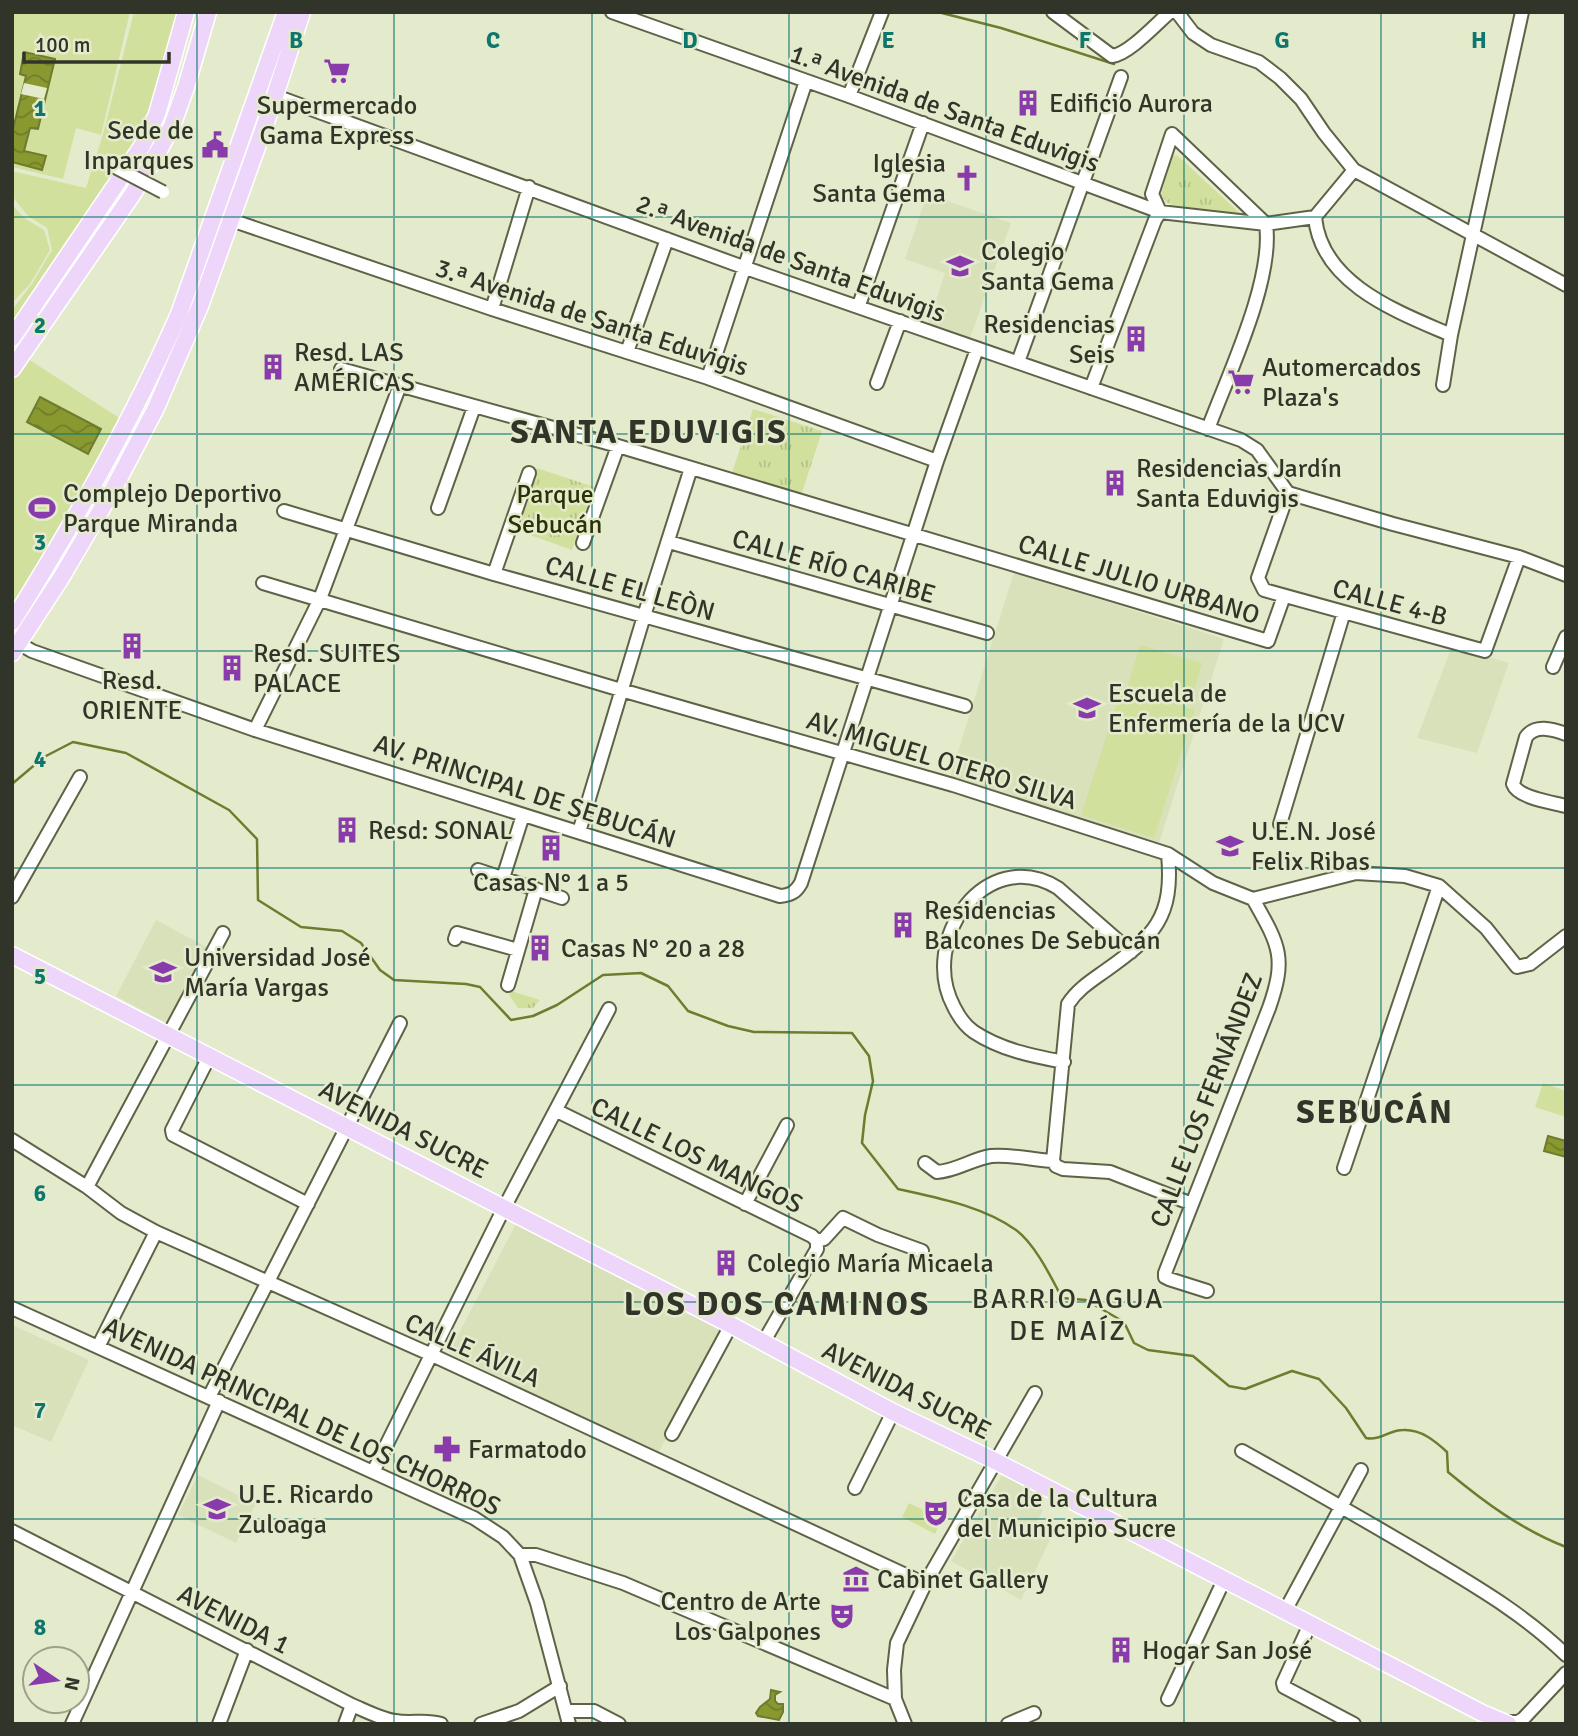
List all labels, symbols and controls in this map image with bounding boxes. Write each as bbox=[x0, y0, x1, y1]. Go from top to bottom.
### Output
scale bar bbox=[24, 21, 170, 65]
text: B bbox=[289, 26, 303, 55]
text: C bbox=[486, 26, 500, 55]
text: D bbox=[682, 26, 698, 55]
text: F bbox=[1079, 26, 1091, 55]
text: G bbox=[1274, 26, 1290, 55]
text: H bbox=[1471, 26, 1487, 55]
text: 100 m bbox=[35, 32, 90, 58]
street label: 1.ª Avenida de Santa Eduvigis bbox=[786, 37, 1104, 179]
supermarket icon: Supermercado Gama Express bbox=[322, 56, 352, 86]
building icon: Edificio Aurora bbox=[1013, 88, 1043, 118]
place label: Edificio Aurora bbox=[1049, 88, 1213, 120]
place label: Supermercado Gama Express bbox=[257, 90, 417, 152]
text: 1 bbox=[34, 94, 46, 123]
place label: Sede de Inparques bbox=[84, 115, 194, 177]
public building icon: Sede de Inparques bbox=[200, 130, 230, 160]
place label: Iglesia Santa Gema bbox=[813, 148, 946, 210]
church icon: Iglesia Santa Gema bbox=[952, 163, 982, 193]
street label: 2.ª Avenida de Santa Eduvigis bbox=[632, 188, 950, 330]
place label: Colegio Santa Gema bbox=[981, 236, 1114, 298]
school or university icon: Colegio Santa Gema bbox=[945, 251, 975, 281]
street label: 3.ª Avenida de Santa Eduvigis bbox=[431, 252, 752, 384]
place label: Residencias Seis bbox=[983, 309, 1115, 371]
text: 2 bbox=[34, 311, 46, 340]
building icon: Residencias Seis bbox=[1121, 324, 1151, 354]
place label: Resd. LAS AMÉRICAS bbox=[294, 337, 415, 399]
building icon: Resd. LAS AMÉRICAS bbox=[258, 352, 288, 382]
place label: Automercados Plaza's bbox=[1262, 352, 1421, 414]
supermarket icon: Automercados Plaza's bbox=[1226, 367, 1256, 397]
district label: SANTA EDUVIGIS bbox=[510, 412, 788, 453]
place label: Residencias Jardín Santa Eduvigis bbox=[1136, 453, 1342, 515]
building icon: Residencias Jardín Santa Eduvigis bbox=[1100, 468, 1130, 498]
place label: Complejo Deportivo Parque Miranda bbox=[63, 478, 282, 540]
park label: Parque Sebucán bbox=[508, 479, 602, 541]
sports icon: Complejo Deportivo Parque Miranda bbox=[27, 493, 57, 523]
street label: CALLE RÍO CARIBE bbox=[728, 523, 939, 611]
text: 3 bbox=[34, 528, 46, 557]
street label: CALLE JULIO URBANO bbox=[1014, 528, 1263, 632]
street label: CALLE EL LEÒN bbox=[541, 549, 718, 628]
street label: CALLE 4-B bbox=[1329, 572, 1451, 634]
building icon: Resd. ORIENTE bbox=[117, 631, 147, 661]
place label: Resd. SUITES PALACE bbox=[253, 638, 400, 700]
building icon: Resd. SUITES PALACE bbox=[217, 653, 247, 683]
place label: Resd. ORIENTE bbox=[82, 665, 182, 727]
place label: Escuela de Enfermería de la UCV bbox=[1108, 678, 1345, 740]
school or university icon: Escuela de Enfermería de la UCV bbox=[1072, 693, 1102, 723]
street label: AV. MIGUEL OTERO SILVA bbox=[803, 705, 1081, 817]
street label: AV. PRINCIPAL DE SEBUCÁN bbox=[370, 728, 680, 856]
text: 4 bbox=[34, 745, 46, 774]
building icon: Resd: SONAL bbox=[332, 815, 362, 845]
place label: Resd: SONAL bbox=[368, 815, 512, 847]
place label: U.E.N. José Felix Ribas bbox=[1251, 816, 1376, 878]
school or university icon: U.E.N. José Felix Ribas bbox=[1215, 831, 1245, 861]
building icon: Casas N° 1 a 5 bbox=[536, 833, 566, 863]
place label: Casas N° 1 a 5 bbox=[473, 867, 629, 899]
place label: Residencias Balcones De Sebucán bbox=[924, 895, 1161, 957]
building icon: Residencias Balcones De Sebucán bbox=[888, 910, 918, 940]
building icon: Casas N° 20 a 28 bbox=[525, 933, 555, 963]
place label: Casas N° 20 a 28 bbox=[561, 933, 745, 965]
place label: Universidad José María Vargas bbox=[184, 942, 371, 1004]
school or university icon: Universidad José María Vargas bbox=[148, 957, 178, 987]
text: 5 bbox=[34, 962, 46, 991]
street label: CALLE LOS FERNÁNDEZ bbox=[1144, 969, 1270, 1232]
street label: AVENIDA SUCRE bbox=[314, 1074, 493, 1186]
street label: CALLE LOS MANGOS bbox=[585, 1091, 808, 1221]
district label: SEBUCÁN bbox=[1296, 1091, 1454, 1133]
text: 6 bbox=[34, 1179, 46, 1208]
building icon: Colegio María Micaela bbox=[711, 1248, 741, 1278]
place label: Colegio María Micaela bbox=[747, 1248, 994, 1280]
district label: BARRIO AGUA DE MAÍZ bbox=[972, 1282, 1164, 1348]
district label: LOS DOS CAMINOS bbox=[624, 1284, 930, 1325]
street label: CALLE ÁVILA bbox=[400, 1307, 545, 1395]
street label: AVENIDA PRINCIPAL DE LOS CHORROS bbox=[98, 1311, 505, 1523]
street label: AVENIDA SUCRE bbox=[817, 1335, 996, 1447]
text: 7 bbox=[34, 1396, 46, 1425]
pharmacy icon: Farmatodo bbox=[432, 1434, 462, 1464]
place label: Farmatodo bbox=[468, 1434, 587, 1466]
place label: U.E. Ricardo Zuloaga bbox=[238, 1479, 374, 1541]
place label: Casa de la Cultura del Municipio Sucre bbox=[957, 1483, 1176, 1545]
school or university icon: U.E. Ricardo Zuloaga bbox=[202, 1494, 232, 1524]
theatre icon: Casa de la Cultura del Municipio Sucre bbox=[921, 1498, 951, 1528]
museum icon: Cabinet Gallery bbox=[841, 1564, 871, 1594]
place label: Cabinet Gallery bbox=[877, 1564, 1049, 1596]
street label: AVENIDA 1 bbox=[172, 1578, 295, 1662]
place label: Centro de Arte Los Galpones bbox=[660, 1586, 821, 1648]
theatre icon: Centro de Arte Los Galpones bbox=[827, 1601, 857, 1631]
text: 8 bbox=[34, 1613, 46, 1642]
building icon: Hogar San José bbox=[1106, 1635, 1136, 1665]
place label: Hogar San José bbox=[1142, 1635, 1312, 1667]
north arrow bbox=[21, 1645, 91, 1715]
text: N bbox=[58, 1674, 85, 1693]

